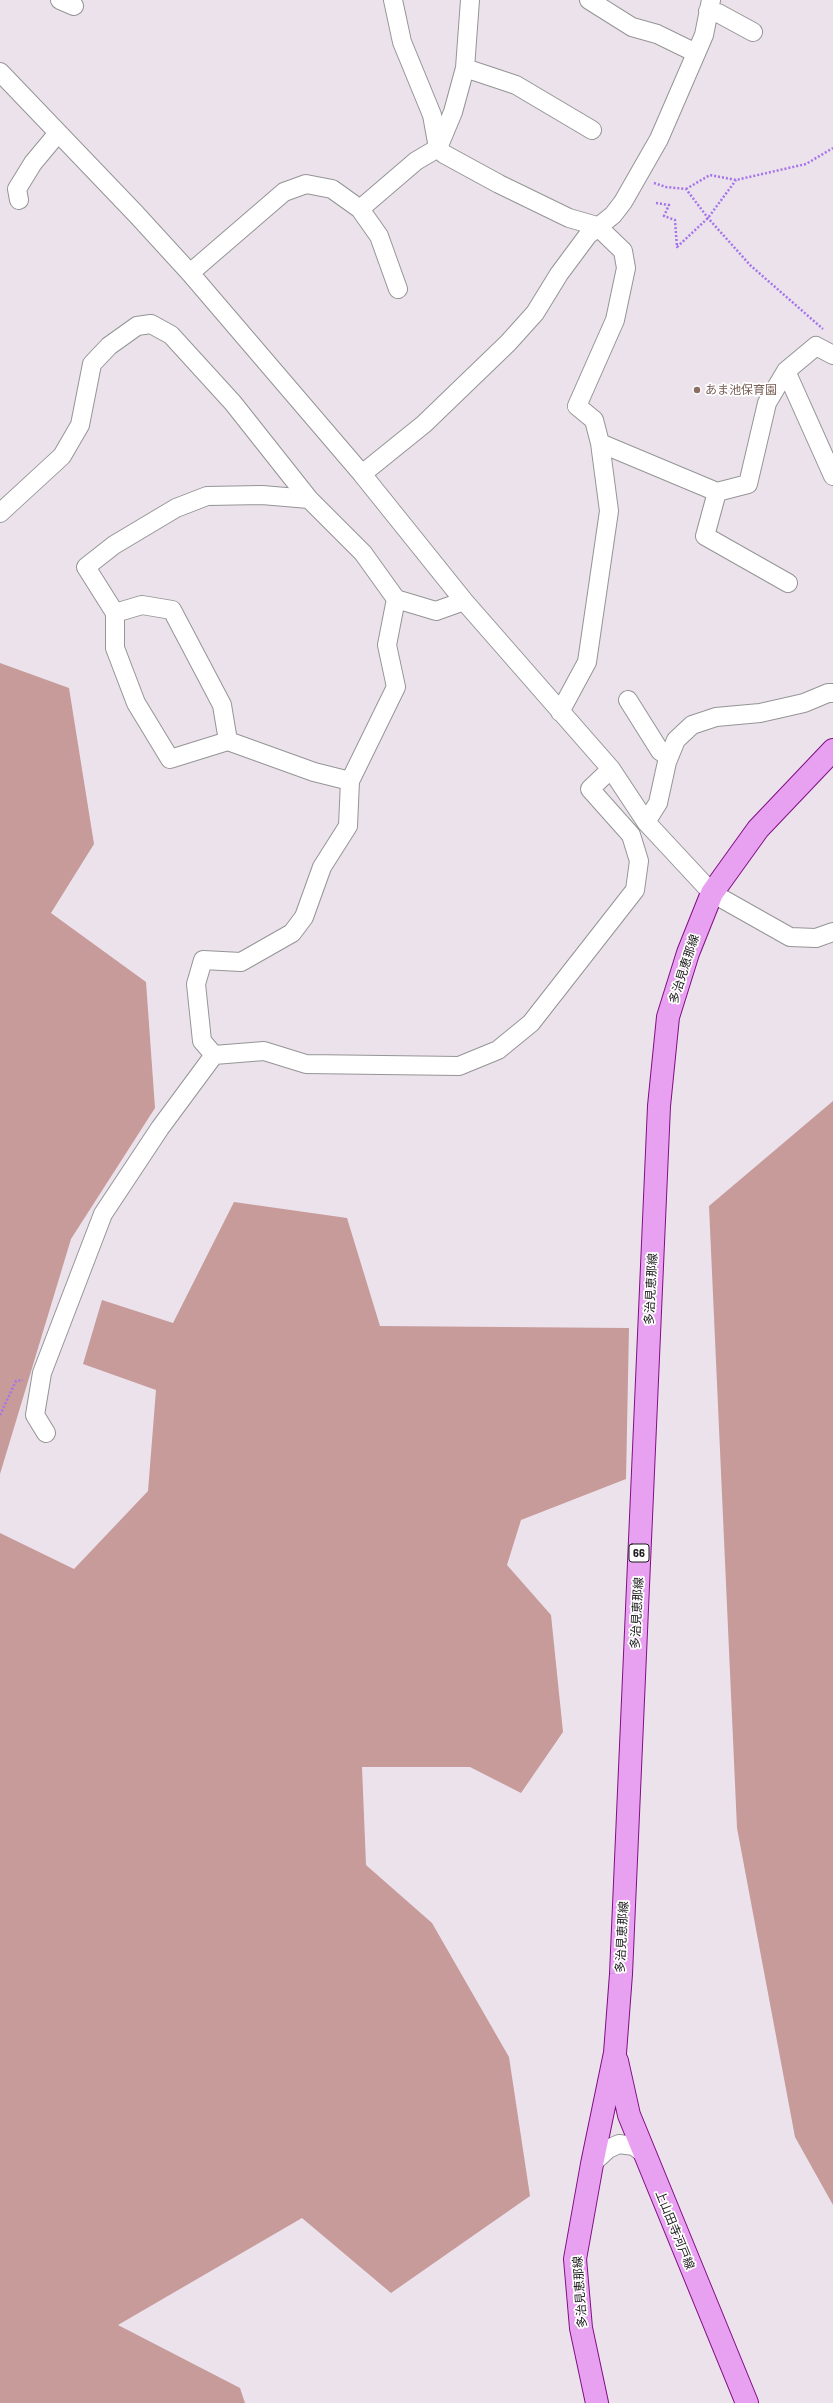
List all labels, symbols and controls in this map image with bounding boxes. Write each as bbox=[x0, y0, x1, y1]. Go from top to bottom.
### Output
place label: あま池保育園 bbox=[705, 383, 777, 397]
marker: あま池保育園 bbox=[692, 385, 702, 395]
street label: 多治見恵那線 bbox=[666, 933, 702, 1005]
street label: 多治見恵那線 bbox=[642, 1253, 660, 1325]
road number: 66 bbox=[629, 1544, 649, 1562]
street label: 多治見恵那線 bbox=[628, 1577, 646, 1649]
street label: 多治見恵那線 bbox=[613, 1901, 631, 1973]
street label: 上山田寺河戸線 bbox=[653, 2188, 697, 2272]
street label: 多治見恵那線 bbox=[570, 2256, 590, 2328]

